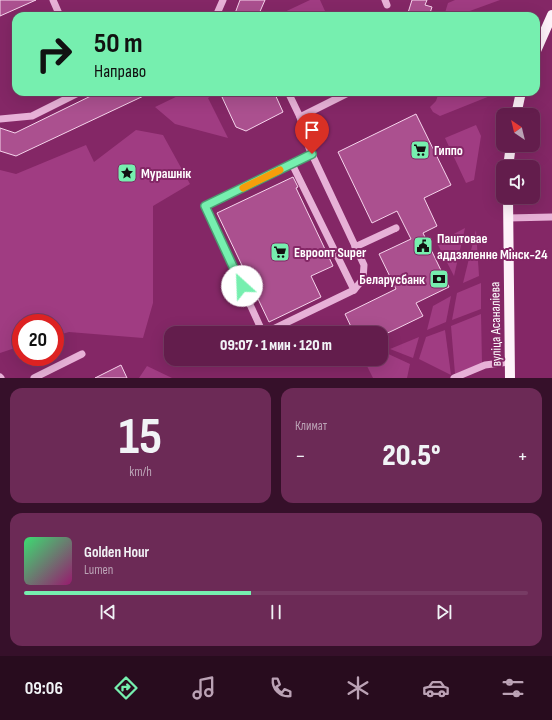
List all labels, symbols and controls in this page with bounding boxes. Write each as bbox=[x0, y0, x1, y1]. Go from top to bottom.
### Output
text: 50 m bbox=[94, 27, 143, 60]
icon: right bbox=[28, 28, 80, 80]
text: Направо bbox=[94, 61, 146, 82]
north arrow bbox=[496, 108, 540, 152]
map controls bbox=[496, 108, 540, 204]
pin bbox=[295, 113, 329, 154]
icon: arrive bbox=[301, 119, 323, 141]
supermarket icon: Гиппо bbox=[409, 139, 431, 161]
place label: Гиппо bbox=[434, 142, 463, 159]
button: sound bbox=[496, 160, 540, 204]
place icon: Мурашнік bbox=[116, 162, 138, 184]
place label: Мурашнік bbox=[141, 165, 191, 182]
place label: Паштовае аддзяленне Мінск-24 bbox=[437, 230, 548, 263]
public building icon: Паштовае аддзяленне Мінск-24 bbox=[412, 235, 434, 257]
supermarket icon: Евроопт Super bbox=[269, 241, 291, 263]
place label: Евроопт Super bbox=[294, 244, 367, 261]
position arrow bbox=[221, 265, 263, 307]
bank icon: Беларусбанк bbox=[428, 268, 450, 290]
place label: Беларусбанк bbox=[359, 271, 425, 288]
street label: вуліца Асаналіева bbox=[486, 282, 505, 366]
speed limit sign: 20 bbox=[12, 314, 64, 366]
text: 09:07 · 1 мин · 120 m bbox=[220, 336, 332, 355]
text: 15 bbox=[119, 406, 162, 469]
text: Климат bbox=[295, 418, 327, 434]
text: 20.5° bbox=[382, 438, 441, 474]
text: − bbox=[295, 443, 306, 470]
text: + bbox=[517, 443, 528, 470]
text: km/h bbox=[129, 464, 152, 480]
text: Golden Hour bbox=[84, 543, 149, 562]
text: Lumen bbox=[84, 562, 113, 578]
icon: previous bbox=[97, 601, 119, 623]
icon: pause bbox=[265, 601, 287, 623]
icon: next bbox=[433, 601, 455, 623]
icon: directions bbox=[112, 674, 140, 702]
icon: music bbox=[190, 674, 218, 702]
icon: phone bbox=[267, 674, 295, 702]
icon: climate bbox=[344, 674, 372, 702]
icon: car bbox=[422, 674, 450, 702]
icon: filters bbox=[499, 674, 527, 702]
text: 09:06 bbox=[25, 678, 63, 699]

